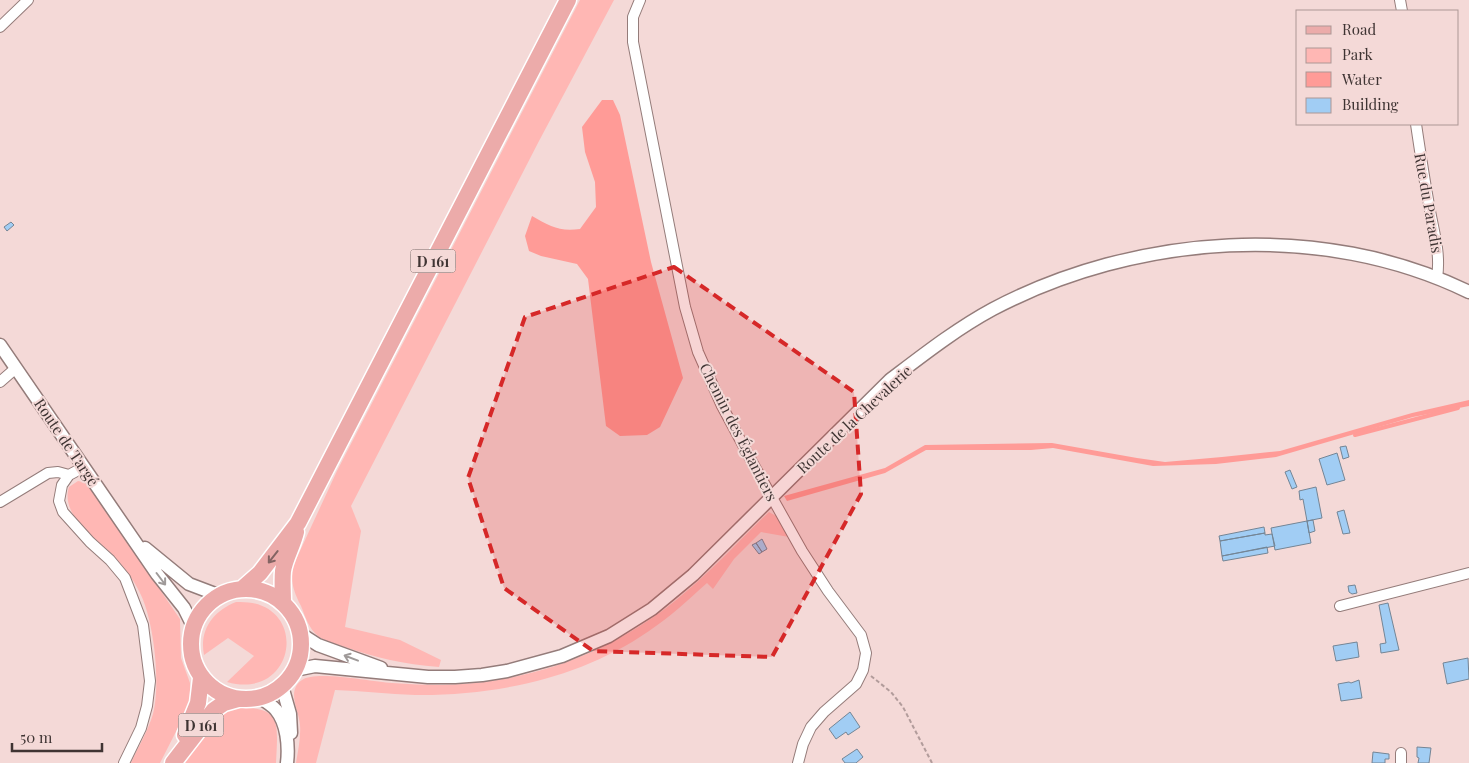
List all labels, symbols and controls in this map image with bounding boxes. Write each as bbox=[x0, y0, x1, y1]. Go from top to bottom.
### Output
legend bbox=[1296, 10, 1459, 125]
text: Road bbox=[1342, 19, 1376, 39]
text: Park bbox=[1342, 44, 1374, 64]
text: Water bbox=[1341, 69, 1382, 89]
text: Building bbox=[1342, 94, 1399, 114]
street label: Rue du Paradis bbox=[1410, 152, 1448, 254]
road number: D 161 bbox=[410, 250, 456, 272]
street label: Chemin des Églantiers bbox=[696, 360, 782, 504]
street label: Route de la Chevalerie bbox=[792, 361, 916, 477]
street label: Route de Targé bbox=[30, 394, 104, 490]
one-way arrow bbox=[267, 550, 278, 563]
one-way arrow bbox=[155, 572, 166, 585]
one-way arrow bbox=[344, 652, 359, 662]
road number: D 161 bbox=[178, 714, 224, 736]
scale bar bbox=[12, 720, 102, 752]
text: 50 m bbox=[20, 727, 53, 747]

